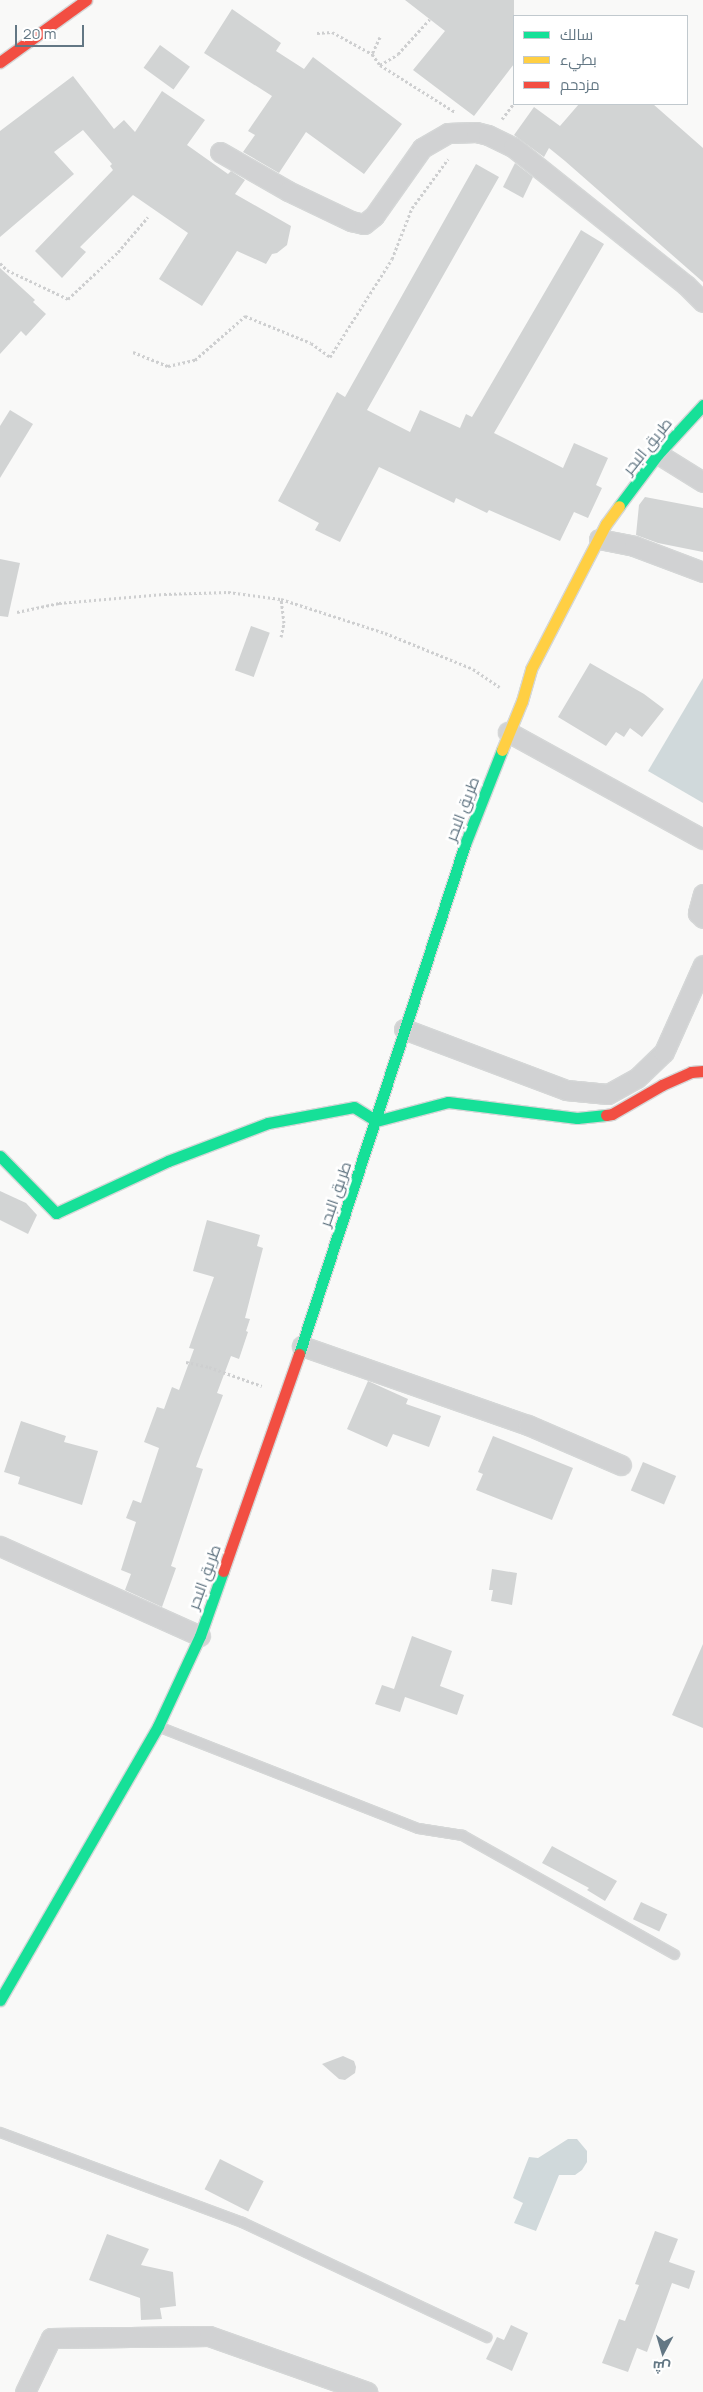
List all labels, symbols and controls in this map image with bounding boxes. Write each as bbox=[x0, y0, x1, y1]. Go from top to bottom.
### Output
scale bar bbox=[18, 15, 86, 47]
legend bbox=[513, 15, 688, 105]
text: 20 m bbox=[23, 23, 56, 44]
text: سالك bbox=[560, 24, 593, 45]
text: بطيء bbox=[560, 49, 597, 70]
text: مزدحم bbox=[560, 74, 600, 95]
street label: طريق البحر bbox=[618, 414, 676, 478]
street label: طريق البحر bbox=[441, 774, 483, 844]
street label: طريق البحر bbox=[315, 1159, 355, 1229]
street label: طريق البحر bbox=[183, 1542, 225, 1612]
north arrow bbox=[638, 2327, 688, 2377]
text: ش bbox=[651, 2357, 671, 2378]

